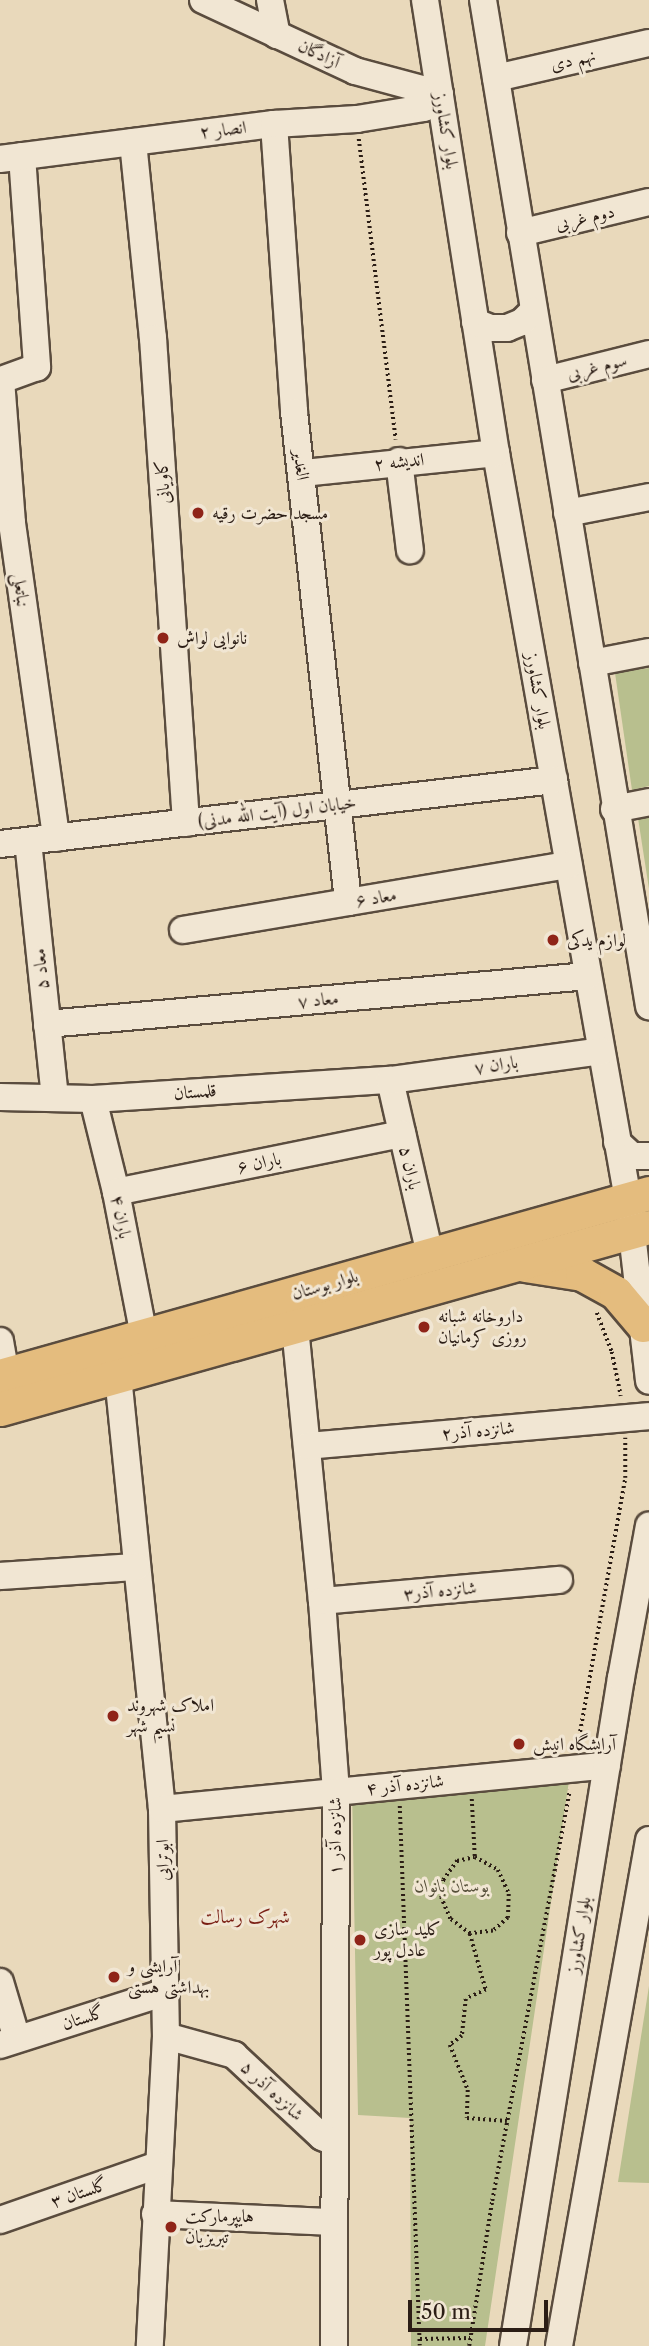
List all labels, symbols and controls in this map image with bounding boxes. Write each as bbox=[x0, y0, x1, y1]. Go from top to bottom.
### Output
street label: آزادگان bbox=[295, 35, 343, 73]
street label: نهم دی bbox=[548, 44, 598, 76]
street label: بلوار کشاورز bbox=[429, 91, 463, 171]
street label: انصار ۲ bbox=[198, 116, 248, 144]
street label: دوم غربی bbox=[553, 201, 617, 235]
street label: سوم غربی bbox=[565, 349, 629, 385]
street label: الغدیر bbox=[288, 448, 314, 482]
street label: اندیشه ۲ bbox=[373, 449, 425, 475]
street label: کاویانی bbox=[151, 459, 175, 505]
place label: مسجد حضرت رقیه bbox=[212, 502, 328, 524]
marker: مسجد حضرت رقیه bbox=[190, 505, 206, 521]
street label: نباتعلی bbox=[8, 572, 34, 608]
place label: نانوایی لواش bbox=[177, 627, 247, 649]
marker: نانوایی لواش bbox=[155, 630, 171, 646]
street label: بلوار کشاورز bbox=[521, 651, 555, 731]
street label: خیابان اول (آیت الله مدنی) bbox=[197, 792, 357, 832]
street label: معاد ۶ bbox=[354, 884, 398, 912]
place label: لوازم یدکی bbox=[567, 929, 626, 951]
marker: لوازم یدکی bbox=[545, 932, 561, 948]
street label: معاد ۵ bbox=[28, 947, 54, 991]
street label: معاد ۷ bbox=[297, 987, 339, 1013]
street label: باران ۷ bbox=[473, 1051, 519, 1079]
street label: قلمستان bbox=[173, 1080, 217, 1104]
street label: باران ۵ bbox=[394, 1144, 426, 1192]
street label: باران ۶ bbox=[235, 1148, 283, 1178]
street label: باران ۴ bbox=[106, 1193, 136, 1241]
street label: بلوار بوستان bbox=[289, 1265, 361, 1305]
place label: داروخانه شبانه روزی کرمانیان bbox=[438, 1306, 527, 1348]
marker: داروخانه شبانه روزی کرمانیان bbox=[416, 1319, 432, 1335]
street label: شانزده آذر۲ bbox=[441, 1417, 515, 1445]
street label: شانزده آذر۳ bbox=[403, 1577, 477, 1605]
place label: املاک شهروند نسیم شهر bbox=[127, 1695, 214, 1738]
marker: املاک شهروند نسیم شهر bbox=[105, 1708, 121, 1724]
place label: آرایشگاه انیش bbox=[533, 1733, 616, 1755]
marker: آرایشگاه انیش bbox=[511, 1736, 527, 1752]
street label: شانزده آذر ۴ bbox=[365, 1770, 445, 1800]
street label: شانزده آذر ۱ bbox=[324, 1797, 346, 1875]
street label: ابوترابی bbox=[152, 1839, 174, 1881]
park label: بوستان بانوان bbox=[414, 1875, 490, 1897]
street label: بلوار کشاورز bbox=[562, 1895, 596, 1975]
district label: شهرک رسالت bbox=[200, 1906, 290, 1928]
place label: کلید سازی عادل پور bbox=[374, 1919, 441, 1962]
marker: کلید سازی عادل پور bbox=[352, 1932, 368, 1948]
place label: آرایشی و بهداشتی هستی bbox=[128, 1956, 210, 1998]
marker: آرایشی و بهداشتی هستی bbox=[106, 1969, 122, 1985]
street label: گلستان bbox=[59, 2001, 107, 2035]
street label: شانزده آذر ۵ bbox=[236, 2056, 308, 2126]
street label: گلستان ۳ bbox=[48, 2173, 110, 2213]
place label: هایپرمارکت تبریزیان bbox=[185, 2206, 254, 2248]
marker: هایپرمارکت تبریزیان bbox=[163, 2219, 179, 2235]
scale bar bbox=[411, 2286, 551, 2330]
text: 50 m bbox=[421, 2299, 471, 2324]

